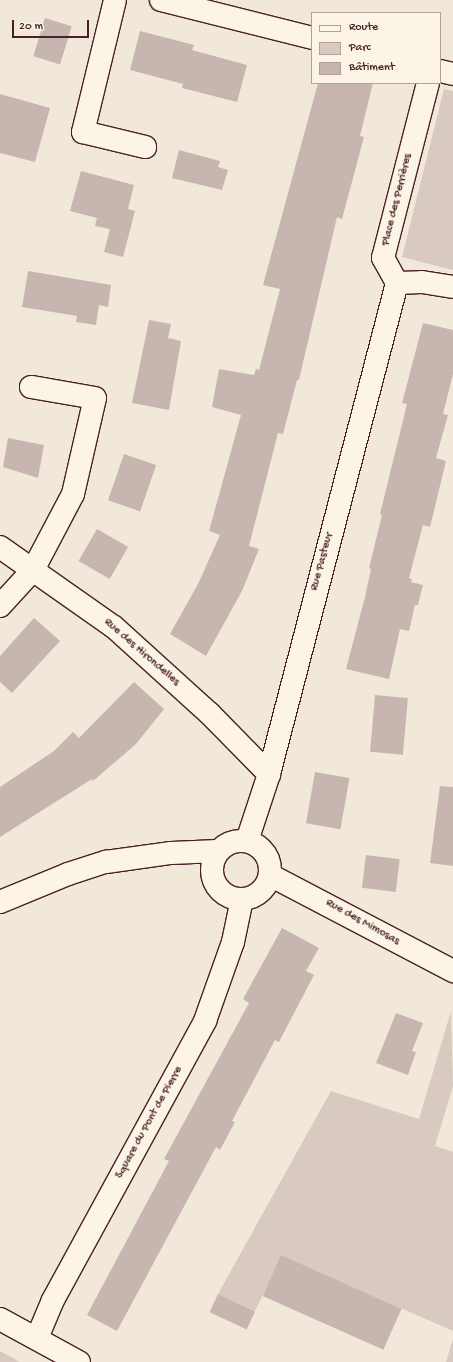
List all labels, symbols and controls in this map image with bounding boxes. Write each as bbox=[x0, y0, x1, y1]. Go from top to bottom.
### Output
scale bar bbox=[14, 12, 91, 38]
legend bbox=[311, 12, 441, 84]
text: 20 m bbox=[19, 20, 43, 34]
text: Route bbox=[349, 21, 378, 35]
text: Parc bbox=[349, 41, 371, 55]
text: Bâtiment bbox=[349, 61, 395, 75]
street label: Place des Perrières bbox=[380, 152, 416, 248]
street label: Rue Pasteur bbox=[308, 531, 338, 593]
street label: Rue des Hirondelles bbox=[100, 616, 182, 690]
street label: Rue des Mimosas bbox=[322, 897, 402, 949]
street label: Square du Pont de Pierre bbox=[113, 1064, 187, 1182]

